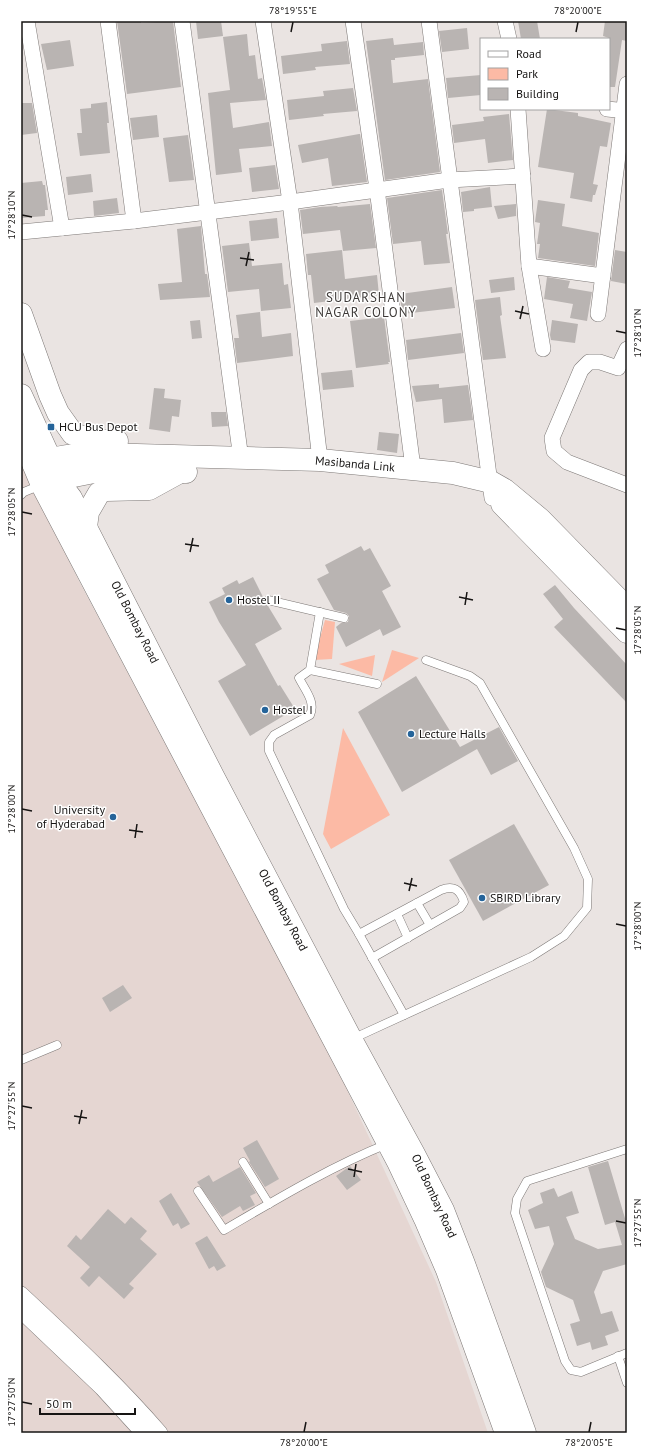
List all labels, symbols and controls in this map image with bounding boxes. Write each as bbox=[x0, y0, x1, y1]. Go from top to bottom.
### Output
text: 78°19'55"E bbox=[269, 4, 317, 17]
text: 78°20'00"E bbox=[554, 4, 602, 17]
legend bbox=[480, 38, 610, 110]
text: Road bbox=[516, 46, 541, 61]
text: Park bbox=[516, 66, 538, 81]
text: Building bbox=[516, 86, 559, 101]
text: 17°28'10"N bbox=[5, 190, 18, 240]
district label: SUDARSHAN NAGAR COLONY bbox=[315, 289, 417, 321]
text: 17°28'10"N bbox=[631, 308, 644, 358]
place label: HCU Bus Depot bbox=[59, 419, 138, 434]
marker: HCU Bus Depot bbox=[46, 422, 56, 432]
street label: Masibanda Link bbox=[315, 453, 396, 474]
text: 17°28'05"N bbox=[5, 487, 18, 537]
street label: Old Bombay Road bbox=[108, 578, 163, 666]
place label: Hostel II bbox=[237, 592, 280, 607]
marker: Hostel II bbox=[224, 595, 234, 605]
text: 17°28'05"N bbox=[631, 605, 644, 655]
place label: Hostel I bbox=[273, 702, 313, 717]
marker: Hostel I bbox=[260, 705, 270, 715]
place label: Lecture Halls bbox=[419, 726, 486, 741]
marker: Lecture Halls bbox=[406, 729, 416, 739]
text: 17°28'00"N bbox=[5, 784, 18, 834]
place label: University of Hyderabad bbox=[37, 802, 105, 831]
marker: University of Hyderabad bbox=[108, 812, 118, 822]
street label: Old Bombay Road bbox=[256, 866, 311, 953]
place label: SBIRD Library bbox=[490, 890, 561, 905]
marker: SBIRD Library bbox=[477, 893, 487, 903]
text: 17°28'00"N bbox=[631, 901, 644, 951]
text: 17°27'55"N bbox=[5, 1081, 18, 1131]
street label: Old Bombay Road bbox=[408, 1151, 460, 1240]
text: 17°27'55"N bbox=[631, 1198, 644, 1248]
text: 17°27'50"N bbox=[5, 1377, 18, 1427]
scale bar bbox=[40, 1390, 135, 1416]
text: 50 m bbox=[46, 1396, 72, 1411]
text: 78°20'00"E bbox=[280, 1436, 328, 1449]
text: 78°20'05"E bbox=[565, 1436, 613, 1449]

